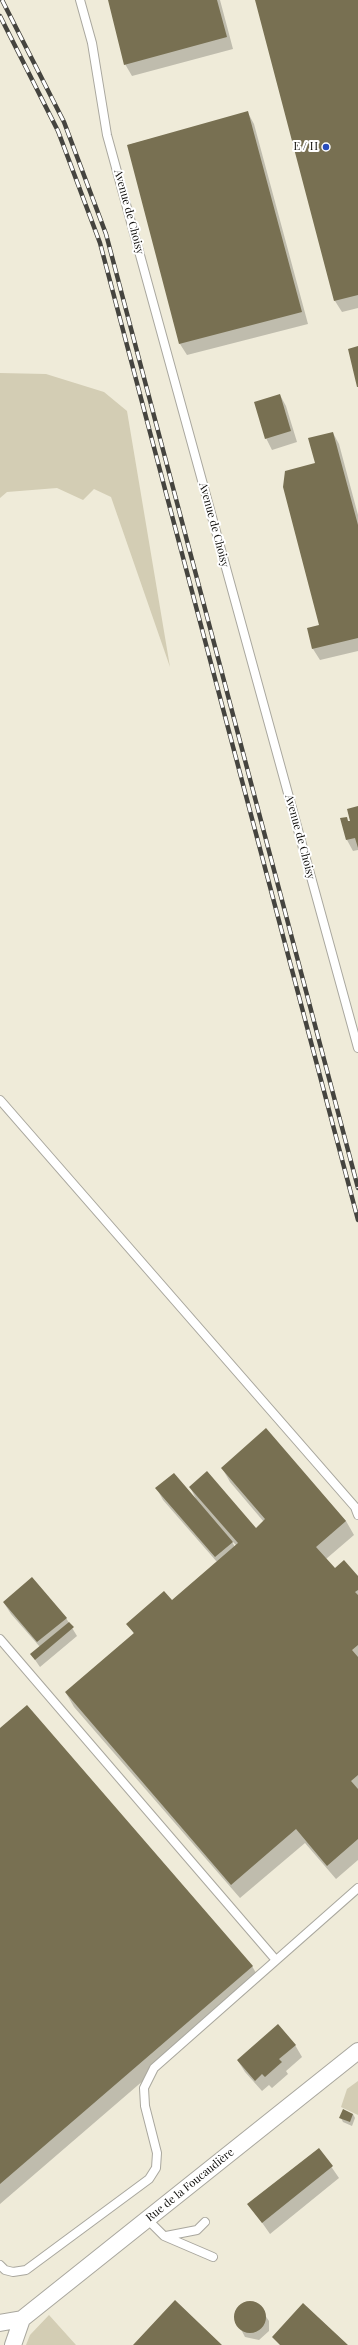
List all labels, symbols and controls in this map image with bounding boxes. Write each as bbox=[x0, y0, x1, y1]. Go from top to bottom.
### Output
place label: E / H bbox=[293, 140, 318, 154]
marker: E / H bbox=[321, 142, 331, 152]
street label: Avenue de Choisy bbox=[111, 168, 147, 256]
street label: Avenue de Choisy bbox=[196, 481, 232, 569]
street label: Avenue de Choisy bbox=[282, 793, 318, 881]
street label: Rue de la Foucaudière bbox=[144, 2146, 236, 2224]

